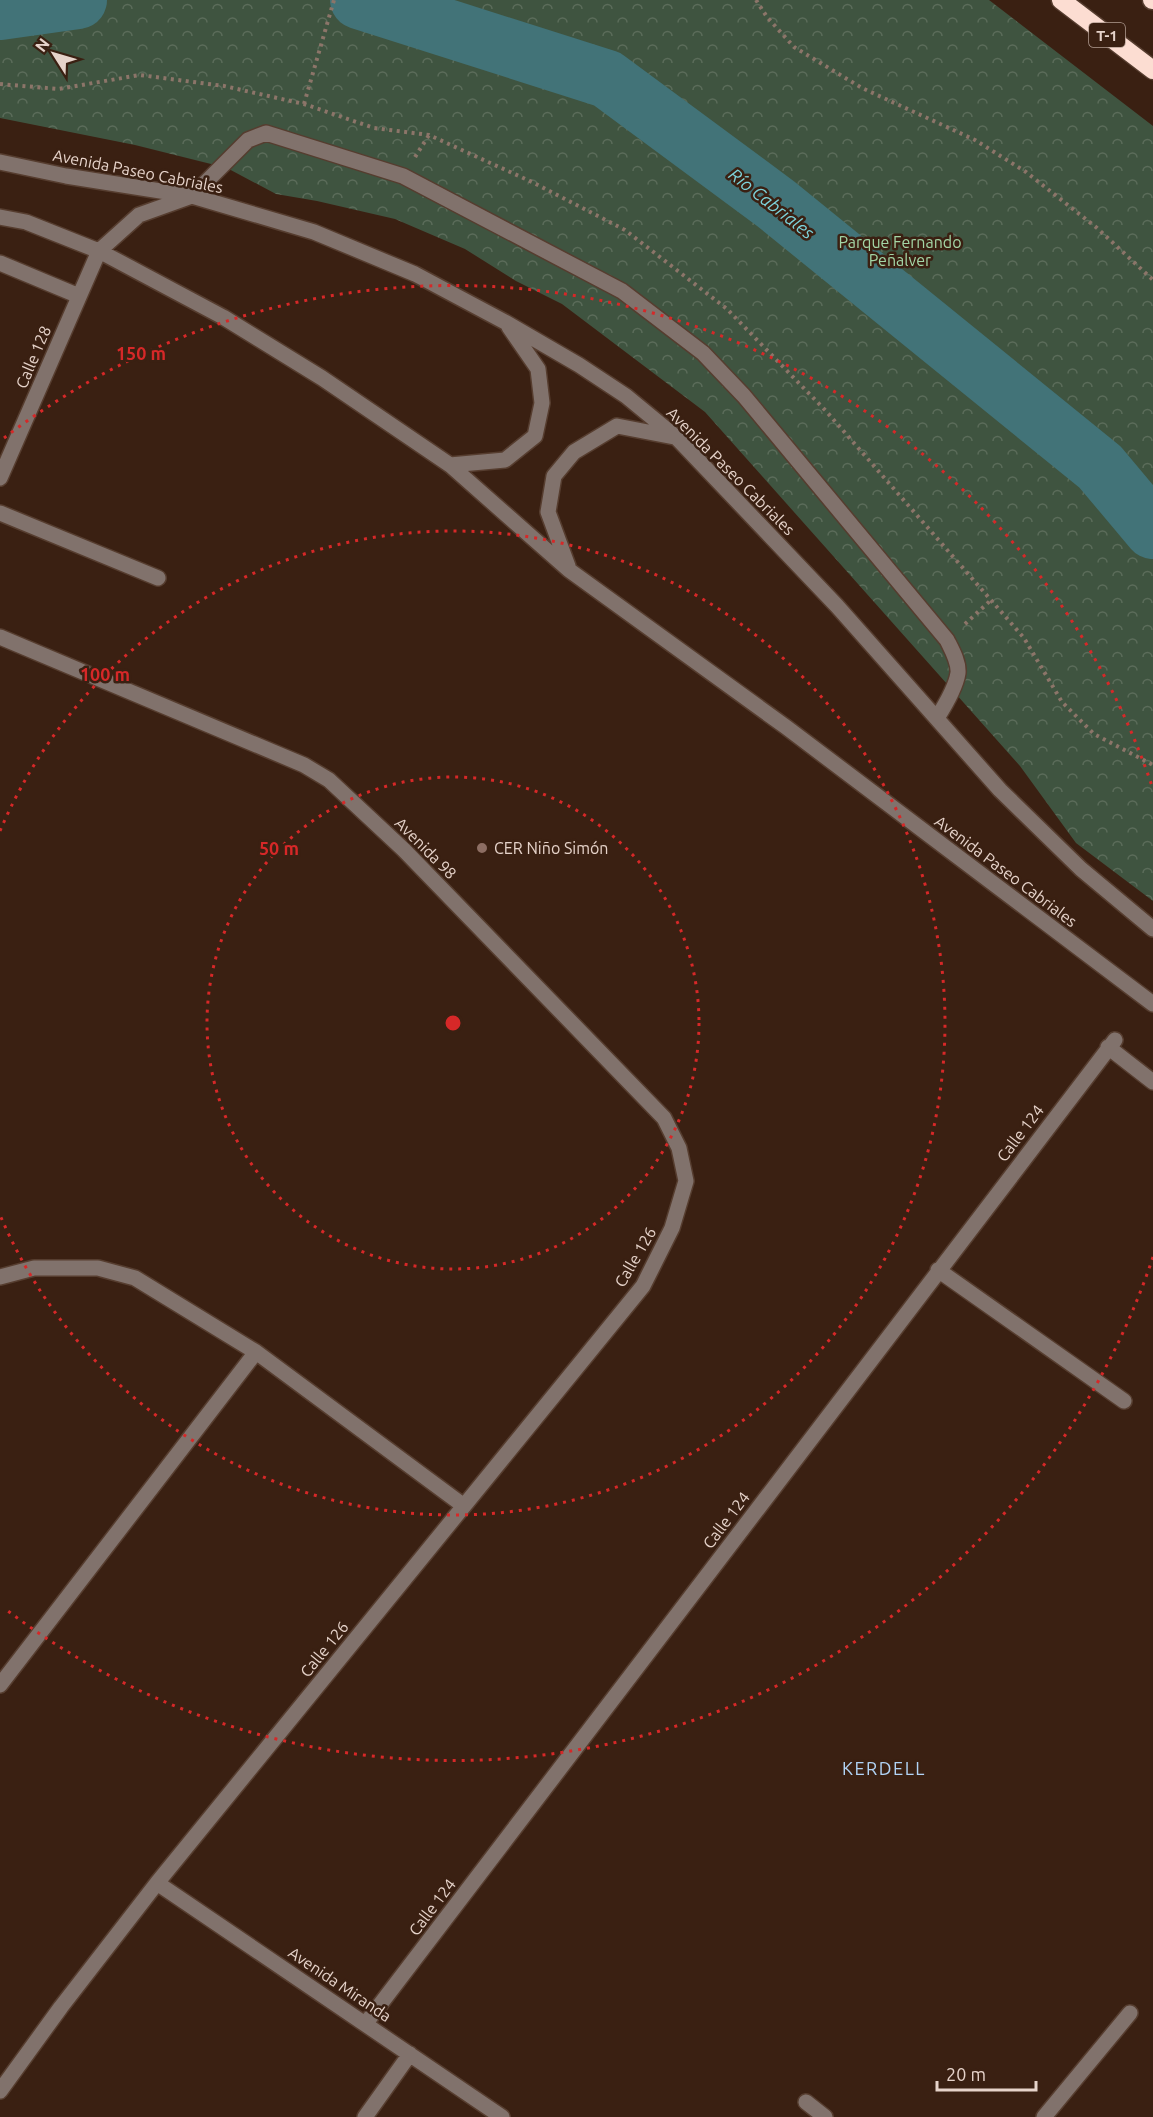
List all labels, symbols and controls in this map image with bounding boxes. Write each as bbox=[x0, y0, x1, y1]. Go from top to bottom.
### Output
road number: T-1 bbox=[1089, 23, 1125, 47]
north arrow bbox=[24, 24, 84, 84]
text: N bbox=[31, 35, 53, 55]
street label: Avenida Paseo Cabriales bbox=[51, 146, 225, 196]
water label: Río Cabriales bbox=[726, 164, 819, 243]
park label: Parque Fernando Peñalver bbox=[838, 233, 962, 269]
street label: Calle 128 bbox=[12, 323, 54, 391]
text: 150 m bbox=[116, 343, 166, 363]
street label: Avenida Paseo Cabriales bbox=[663, 403, 799, 539]
text: 100 m bbox=[80, 664, 130, 684]
street label: Avenida Paseo Cabriales bbox=[931, 812, 1081, 930]
street label: Avenida 98 bbox=[392, 814, 460, 882]
text: 50 m bbox=[259, 838, 299, 858]
place label: CER Niño Simón bbox=[494, 839, 608, 857]
marker: CER Niño Simón bbox=[475, 841, 489, 855]
centre of rings bbox=[443, 1013, 463, 1033]
street label: Calle 124 bbox=[993, 1101, 1047, 1165]
street label: Calle 126 bbox=[611, 1224, 659, 1290]
street label: Calle 124 bbox=[699, 1488, 753, 1552]
street label: Calle 126 bbox=[296, 1618, 352, 1680]
district label: KERDELL bbox=[842, 1758, 926, 1778]
street label: Calle 124 bbox=[405, 1875, 459, 1939]
street label: Avenida Miranda bbox=[285, 1943, 395, 2025]
scale bar bbox=[937, 2054, 1036, 2092]
text: 20 m bbox=[946, 2064, 986, 2084]

